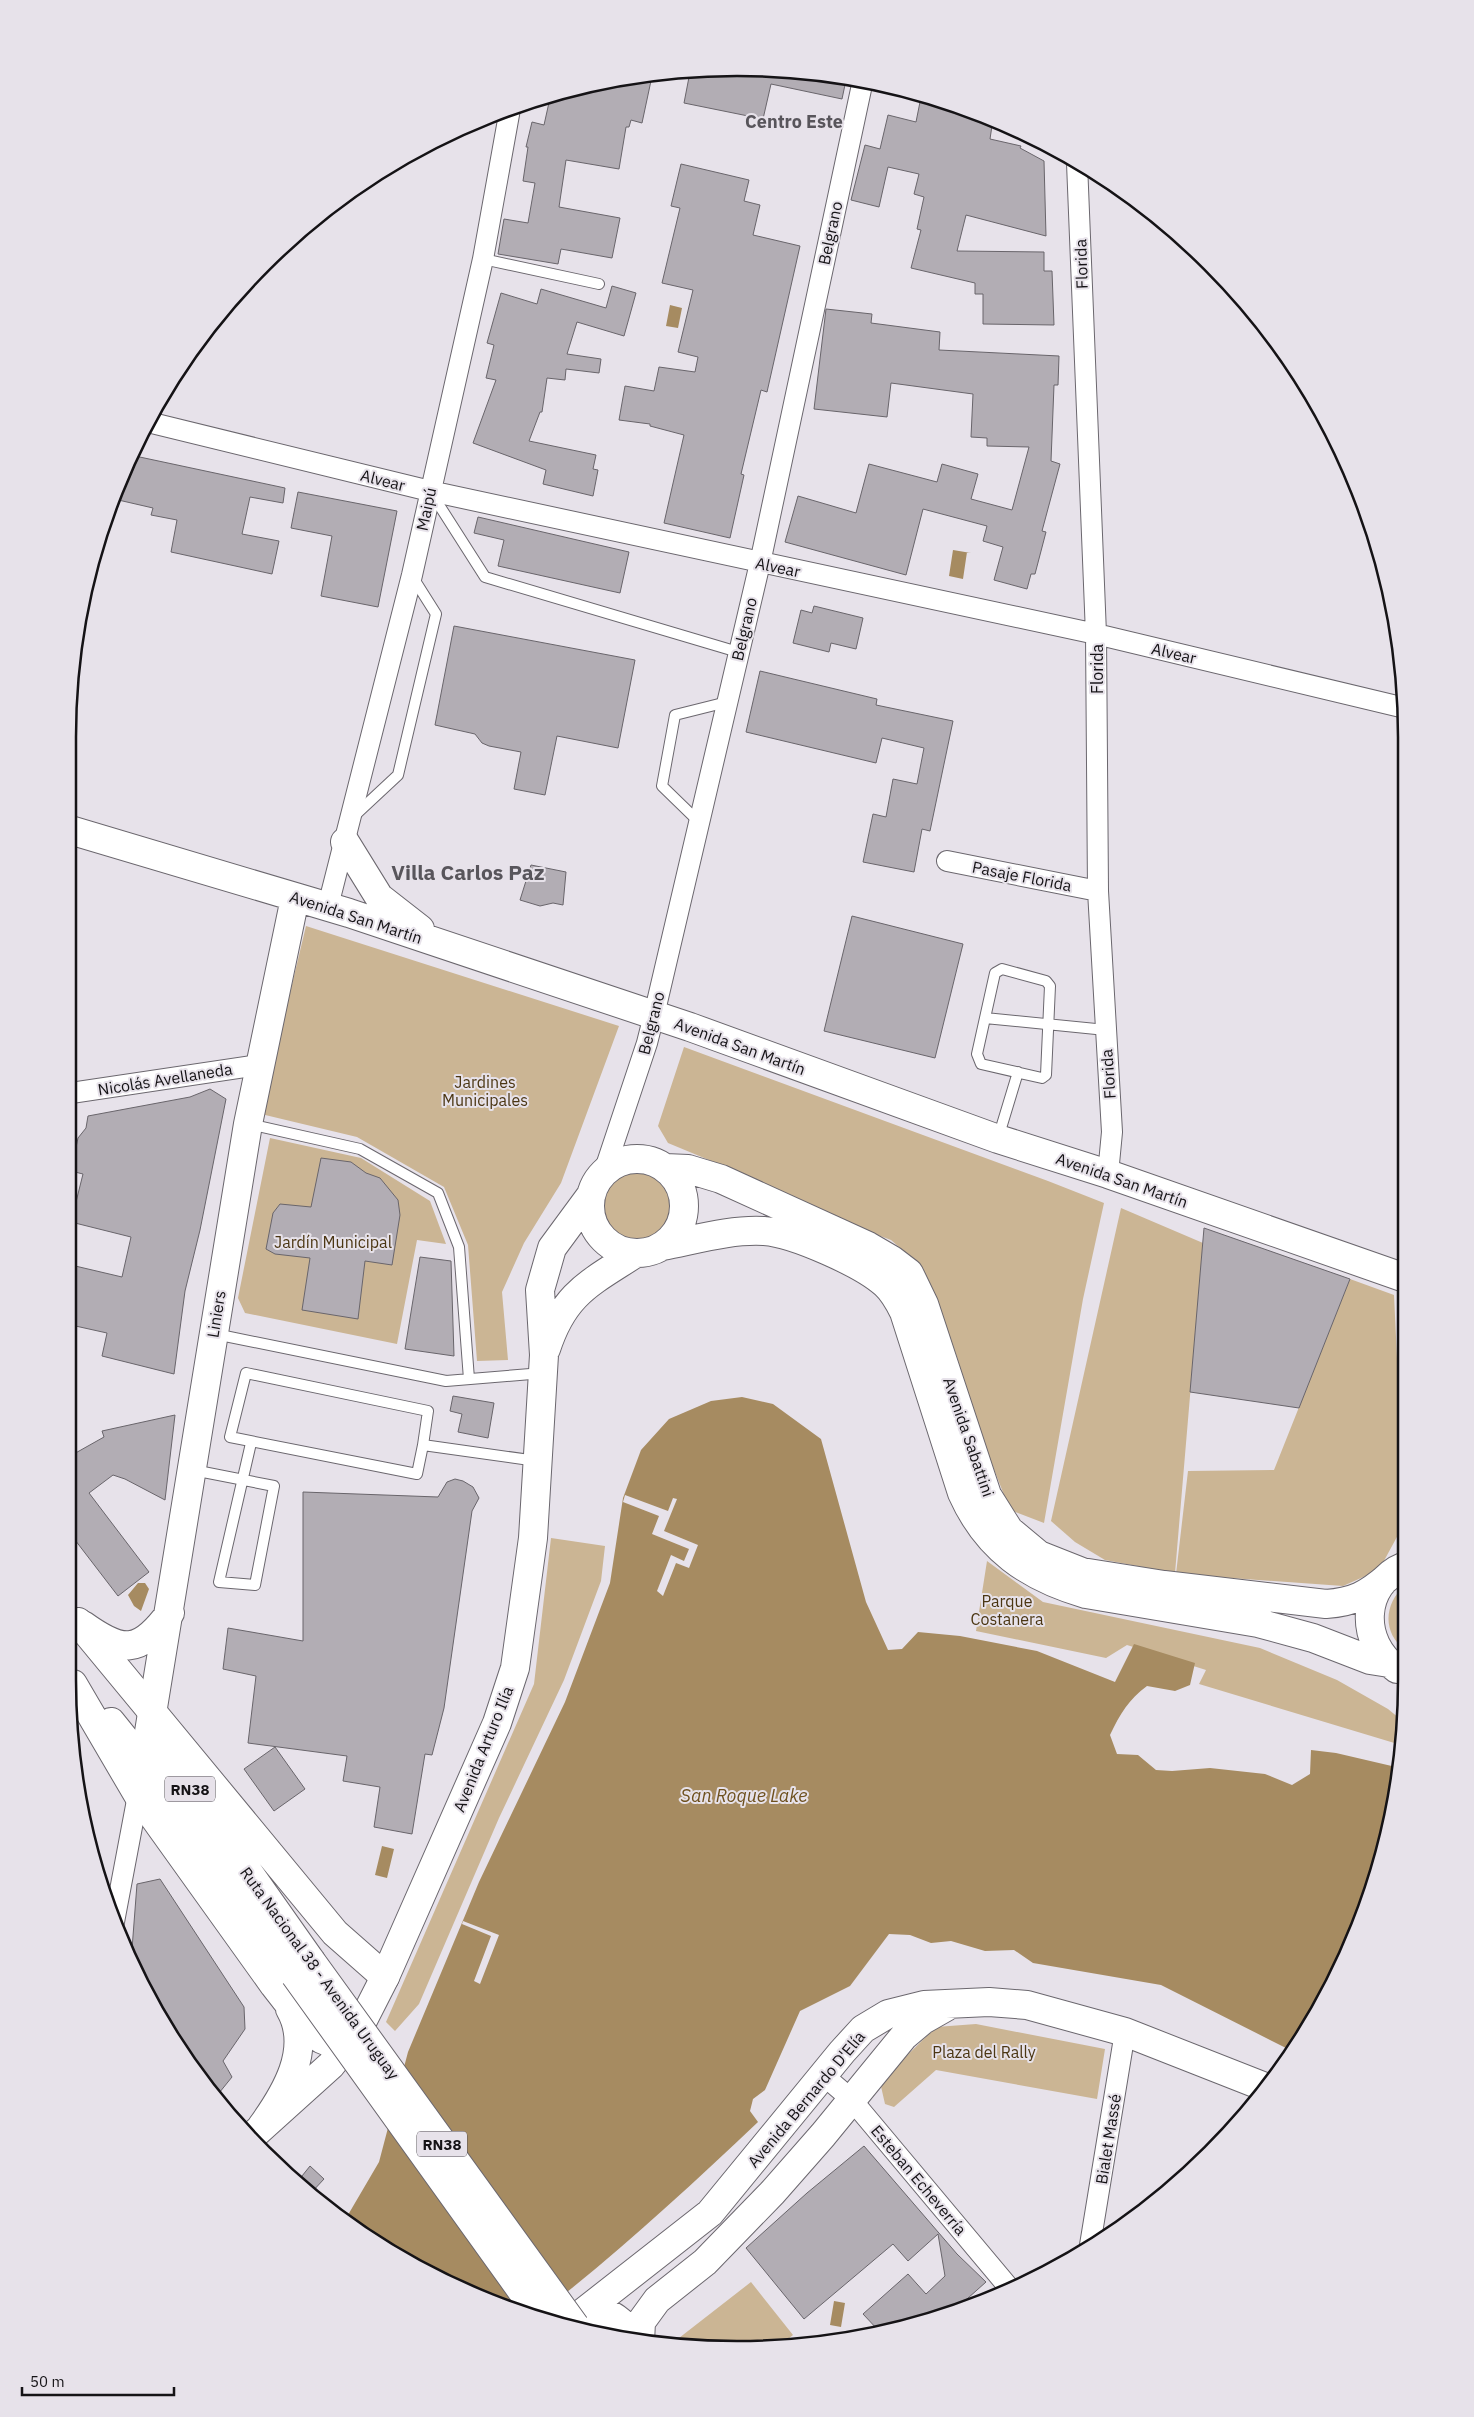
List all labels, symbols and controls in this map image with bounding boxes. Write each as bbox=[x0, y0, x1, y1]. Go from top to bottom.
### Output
district label: Centro Este bbox=[745, 110, 843, 133]
street label: Belgrano bbox=[814, 199, 846, 267]
street label: Florida bbox=[1070, 238, 1092, 289]
street label: Alvear bbox=[359, 465, 408, 495]
street label: Maipú bbox=[412, 485, 440, 533]
street label: Alvear bbox=[754, 552, 802, 582]
street label: Belgrano bbox=[727, 595, 761, 663]
street label: Alvear bbox=[1150, 638, 1198, 668]
street label: Florida bbox=[1087, 644, 1107, 694]
street label: Pasaje Florida bbox=[971, 857, 1074, 896]
district label: Villa Carlos Paz bbox=[391, 858, 545, 886]
street label: Avenida San Martín bbox=[287, 886, 425, 948]
street label: Belgrano bbox=[634, 989, 669, 1057]
street label: Avenida San Martín bbox=[672, 1013, 808, 1079]
street label: Florida bbox=[1096, 1048, 1120, 1100]
street label: Nicolás Avellaneda bbox=[96, 1058, 234, 1100]
park label: Jardines Municipales bbox=[442, 1072, 528, 1110]
street label: Avenida San Martín bbox=[1053, 1148, 1191, 1212]
park label: Jardín Municipal bbox=[274, 1232, 392, 1252]
street label: Liniers bbox=[202, 1289, 230, 1339]
street label: Avenida Sabattini bbox=[939, 1375, 999, 1499]
park label: Parque Costanera bbox=[971, 1591, 1044, 1629]
street label: Avenida Arturo Ilía bbox=[449, 1683, 518, 1815]
road number: RN38 bbox=[165, 1776, 215, 1802]
water label: San Roque Lake bbox=[681, 1784, 807, 1807]
street label: Ruta Nacional 38 - Avenida Uruguay bbox=[236, 1863, 404, 2083]
street label: Avenida Bernardo D'Elía bbox=[743, 2026, 869, 2171]
park label: Plaza del Rally bbox=[932, 2042, 1036, 2062]
street label: Bialet Massé bbox=[1091, 2092, 1125, 2186]
street label: Esteban Echeverría bbox=[867, 2121, 971, 2240]
road number: RN38 bbox=[417, 2132, 467, 2156]
scale bar bbox=[22, 2364, 175, 2396]
text: 50 m bbox=[30, 2372, 65, 2391]

